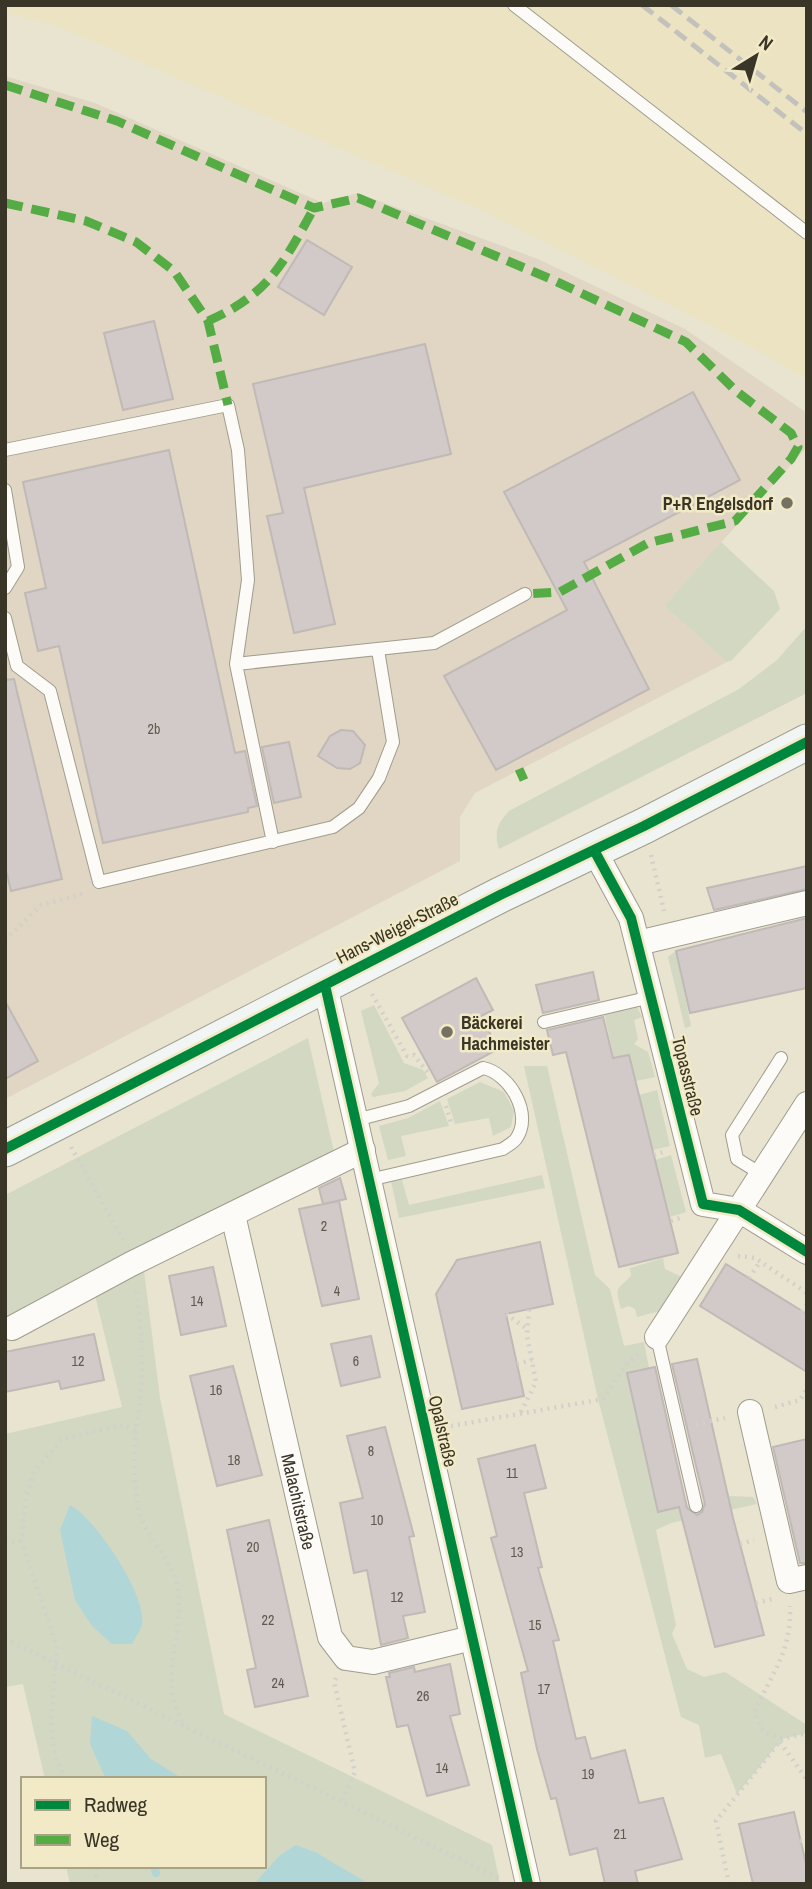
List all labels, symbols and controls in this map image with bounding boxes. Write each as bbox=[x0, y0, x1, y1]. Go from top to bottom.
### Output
north arrow bbox=[721, 21, 791, 91]
text: N bbox=[754, 29, 779, 56]
place label: P+R Engelsdorf bbox=[663, 491, 773, 516]
marker: P+R Engelsdorf bbox=[779, 495, 795, 511]
house number: 2b bbox=[148, 720, 160, 738]
street label: Hans-Weigel-Straße bbox=[332, 886, 462, 970]
place label: Bäckerei Hachmeister bbox=[461, 1010, 550, 1056]
marker: Bäckerei Hachmeister bbox=[439, 1024, 455, 1040]
street label: Topasstraße bbox=[666, 1034, 710, 1118]
house number: 2 bbox=[321, 1217, 327, 1235]
house number: 4 bbox=[334, 1282, 341, 1300]
house number: 14 bbox=[191, 1292, 204, 1310]
house number: 12 bbox=[72, 1352, 84, 1370]
house number: 6 bbox=[353, 1352, 359, 1370]
house number: 16 bbox=[210, 1381, 222, 1399]
street label: Opalstraße bbox=[423, 1393, 463, 1469]
house number: 8 bbox=[368, 1442, 374, 1460]
house number: 18 bbox=[228, 1451, 240, 1469]
street label: Malachitstraße bbox=[276, 1451, 322, 1552]
house number: 11 bbox=[506, 1464, 519, 1482]
house number: 10 bbox=[371, 1511, 383, 1529]
house number: 20 bbox=[247, 1538, 259, 1556]
house number: 13 bbox=[511, 1543, 523, 1561]
house number: 12 bbox=[391, 1588, 403, 1606]
house number: 22 bbox=[262, 1611, 274, 1629]
house number: 15 bbox=[529, 1616, 541, 1634]
house number: 24 bbox=[272, 1674, 285, 1692]
house number: 17 bbox=[538, 1680, 550, 1698]
house number: 26 bbox=[417, 1687, 429, 1705]
house number: 14 bbox=[436, 1759, 449, 1777]
house number: 19 bbox=[582, 1765, 594, 1783]
legend bbox=[21, 1777, 266, 1868]
text: Radweg bbox=[84, 1790, 148, 1819]
text: Weg bbox=[84, 1825, 120, 1854]
house number: 21 bbox=[614, 1825, 627, 1843]

